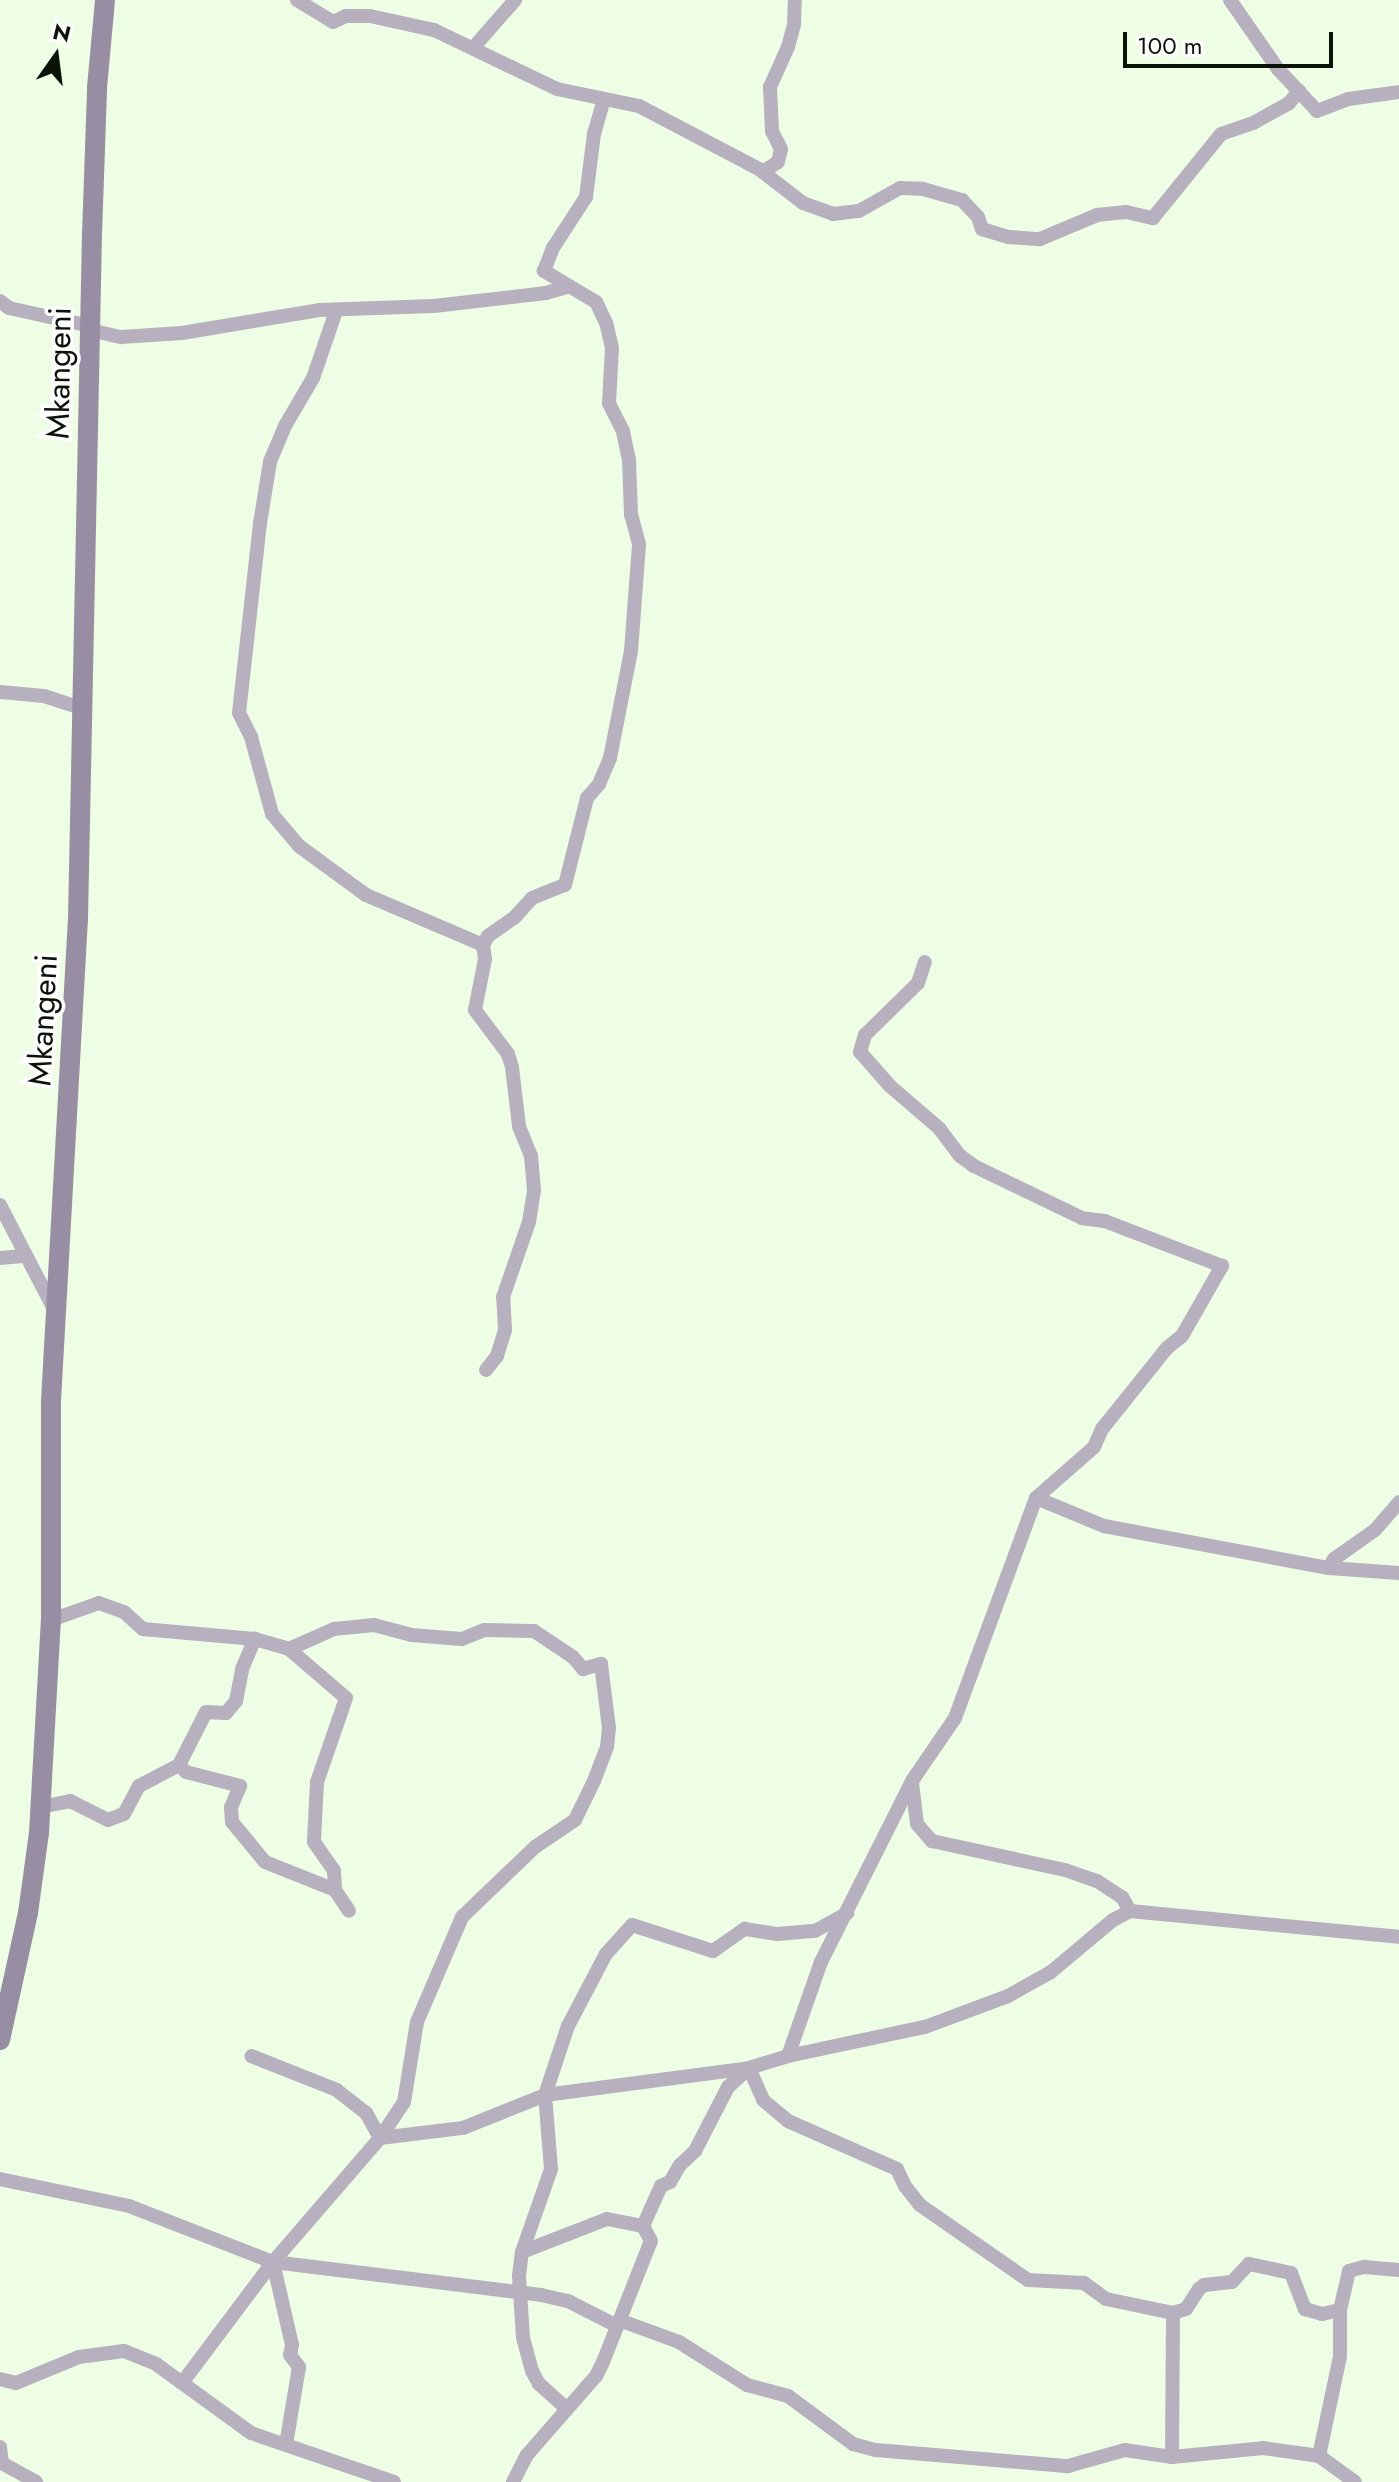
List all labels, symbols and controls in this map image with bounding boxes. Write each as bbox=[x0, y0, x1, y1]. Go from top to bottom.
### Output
text: N bbox=[49, 15, 74, 50]
north arrow bbox=[16, 16, 96, 96]
scale bar bbox=[1127, 16, 1337, 66]
text: 100 m bbox=[1137, 28, 1203, 63]
street label: Mkangeni bbox=[39, 307, 79, 439]
street label: Mkangeni bbox=[20, 953, 66, 1087]

